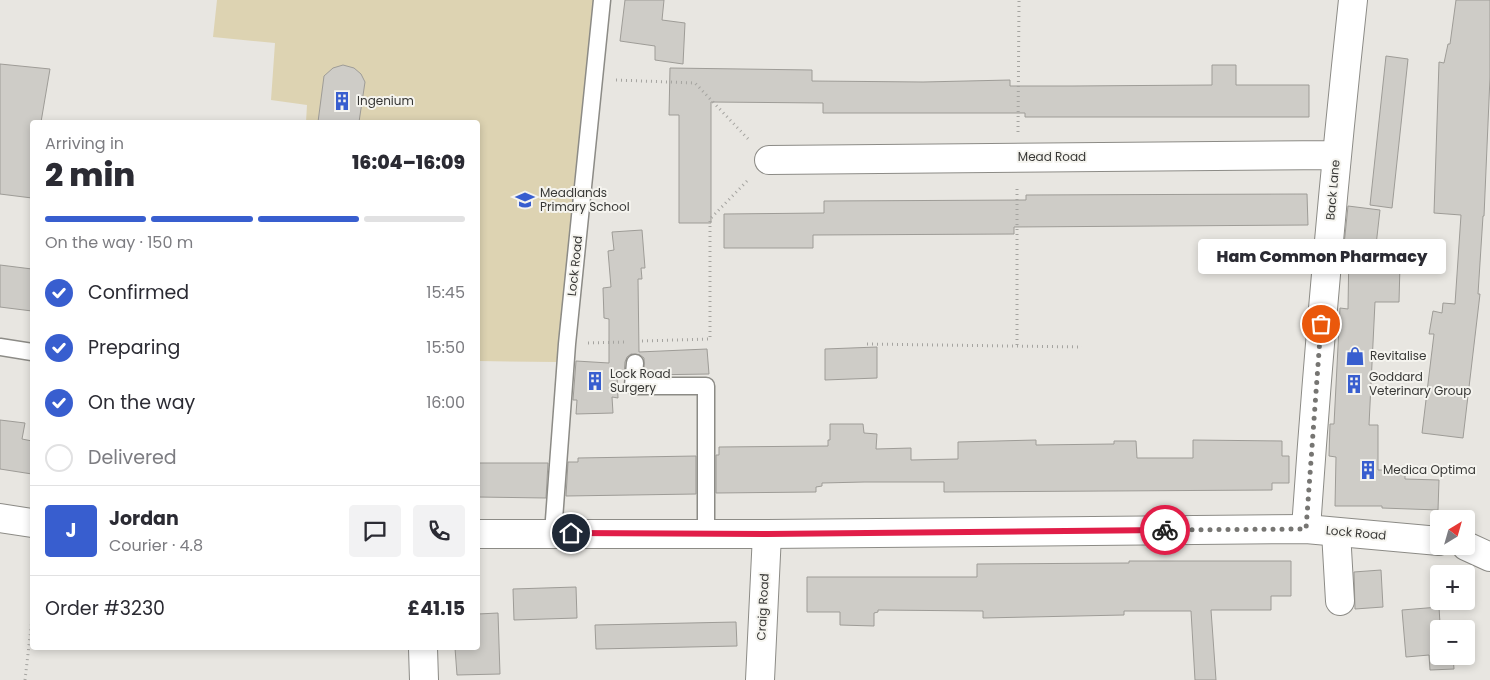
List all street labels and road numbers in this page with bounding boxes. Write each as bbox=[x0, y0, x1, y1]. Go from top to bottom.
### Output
street label: Mead Road bbox=[1018, 148, 1086, 165]
street label: Back Lane bbox=[1321, 159, 1344, 221]
street label: Lock Road bbox=[563, 235, 586, 297]
street label: Lock Road bbox=[1325, 521, 1387, 544]
street label: Craig Road bbox=[752, 573, 773, 641]

